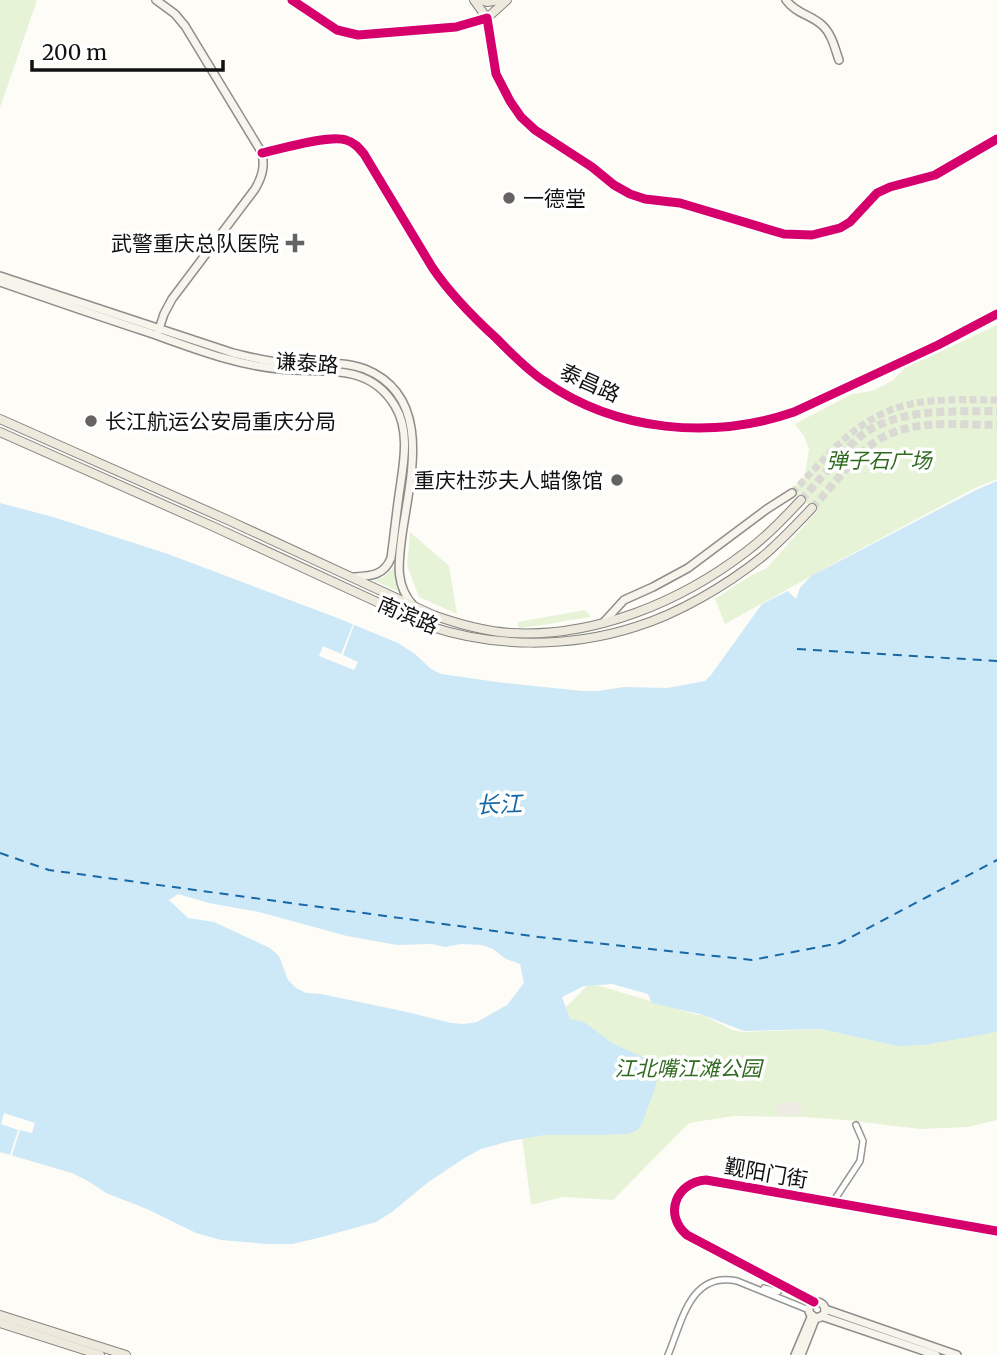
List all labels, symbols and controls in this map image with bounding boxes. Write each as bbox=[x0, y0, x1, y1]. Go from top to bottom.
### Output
scale bar bbox=[32, 28, 222, 72]
text: 200 m bbox=[42, 39, 107, 66]
place label: 一德堂 bbox=[523, 185, 586, 212]
marker: 一德堂 bbox=[501, 190, 517, 206]
place label: 武警重庆总队医院 bbox=[111, 230, 279, 257]
marker: 武警重庆总队医院 bbox=[285, 233, 305, 253]
street label: 谦泰路 bbox=[275, 347, 339, 379]
street label: 泰昌路 bbox=[556, 358, 624, 408]
place label: 长江航运公安局重庆分局 bbox=[105, 408, 336, 435]
marker: 长江航运公安局重庆分局 bbox=[83, 413, 99, 429]
park label: 弹子石广场 bbox=[827, 447, 933, 474]
place label: 重庆杜莎夫人蜡像馆 bbox=[414, 467, 603, 494]
marker: 重庆杜莎夫人蜡像馆 bbox=[609, 472, 625, 488]
street label: 南滨路 bbox=[374, 590, 442, 640]
water label: 长江 bbox=[476, 789, 525, 819]
park label: 江北嘴江滩公园 bbox=[615, 1055, 764, 1082]
street label: 觐阳门街 bbox=[722, 1152, 810, 1194]

